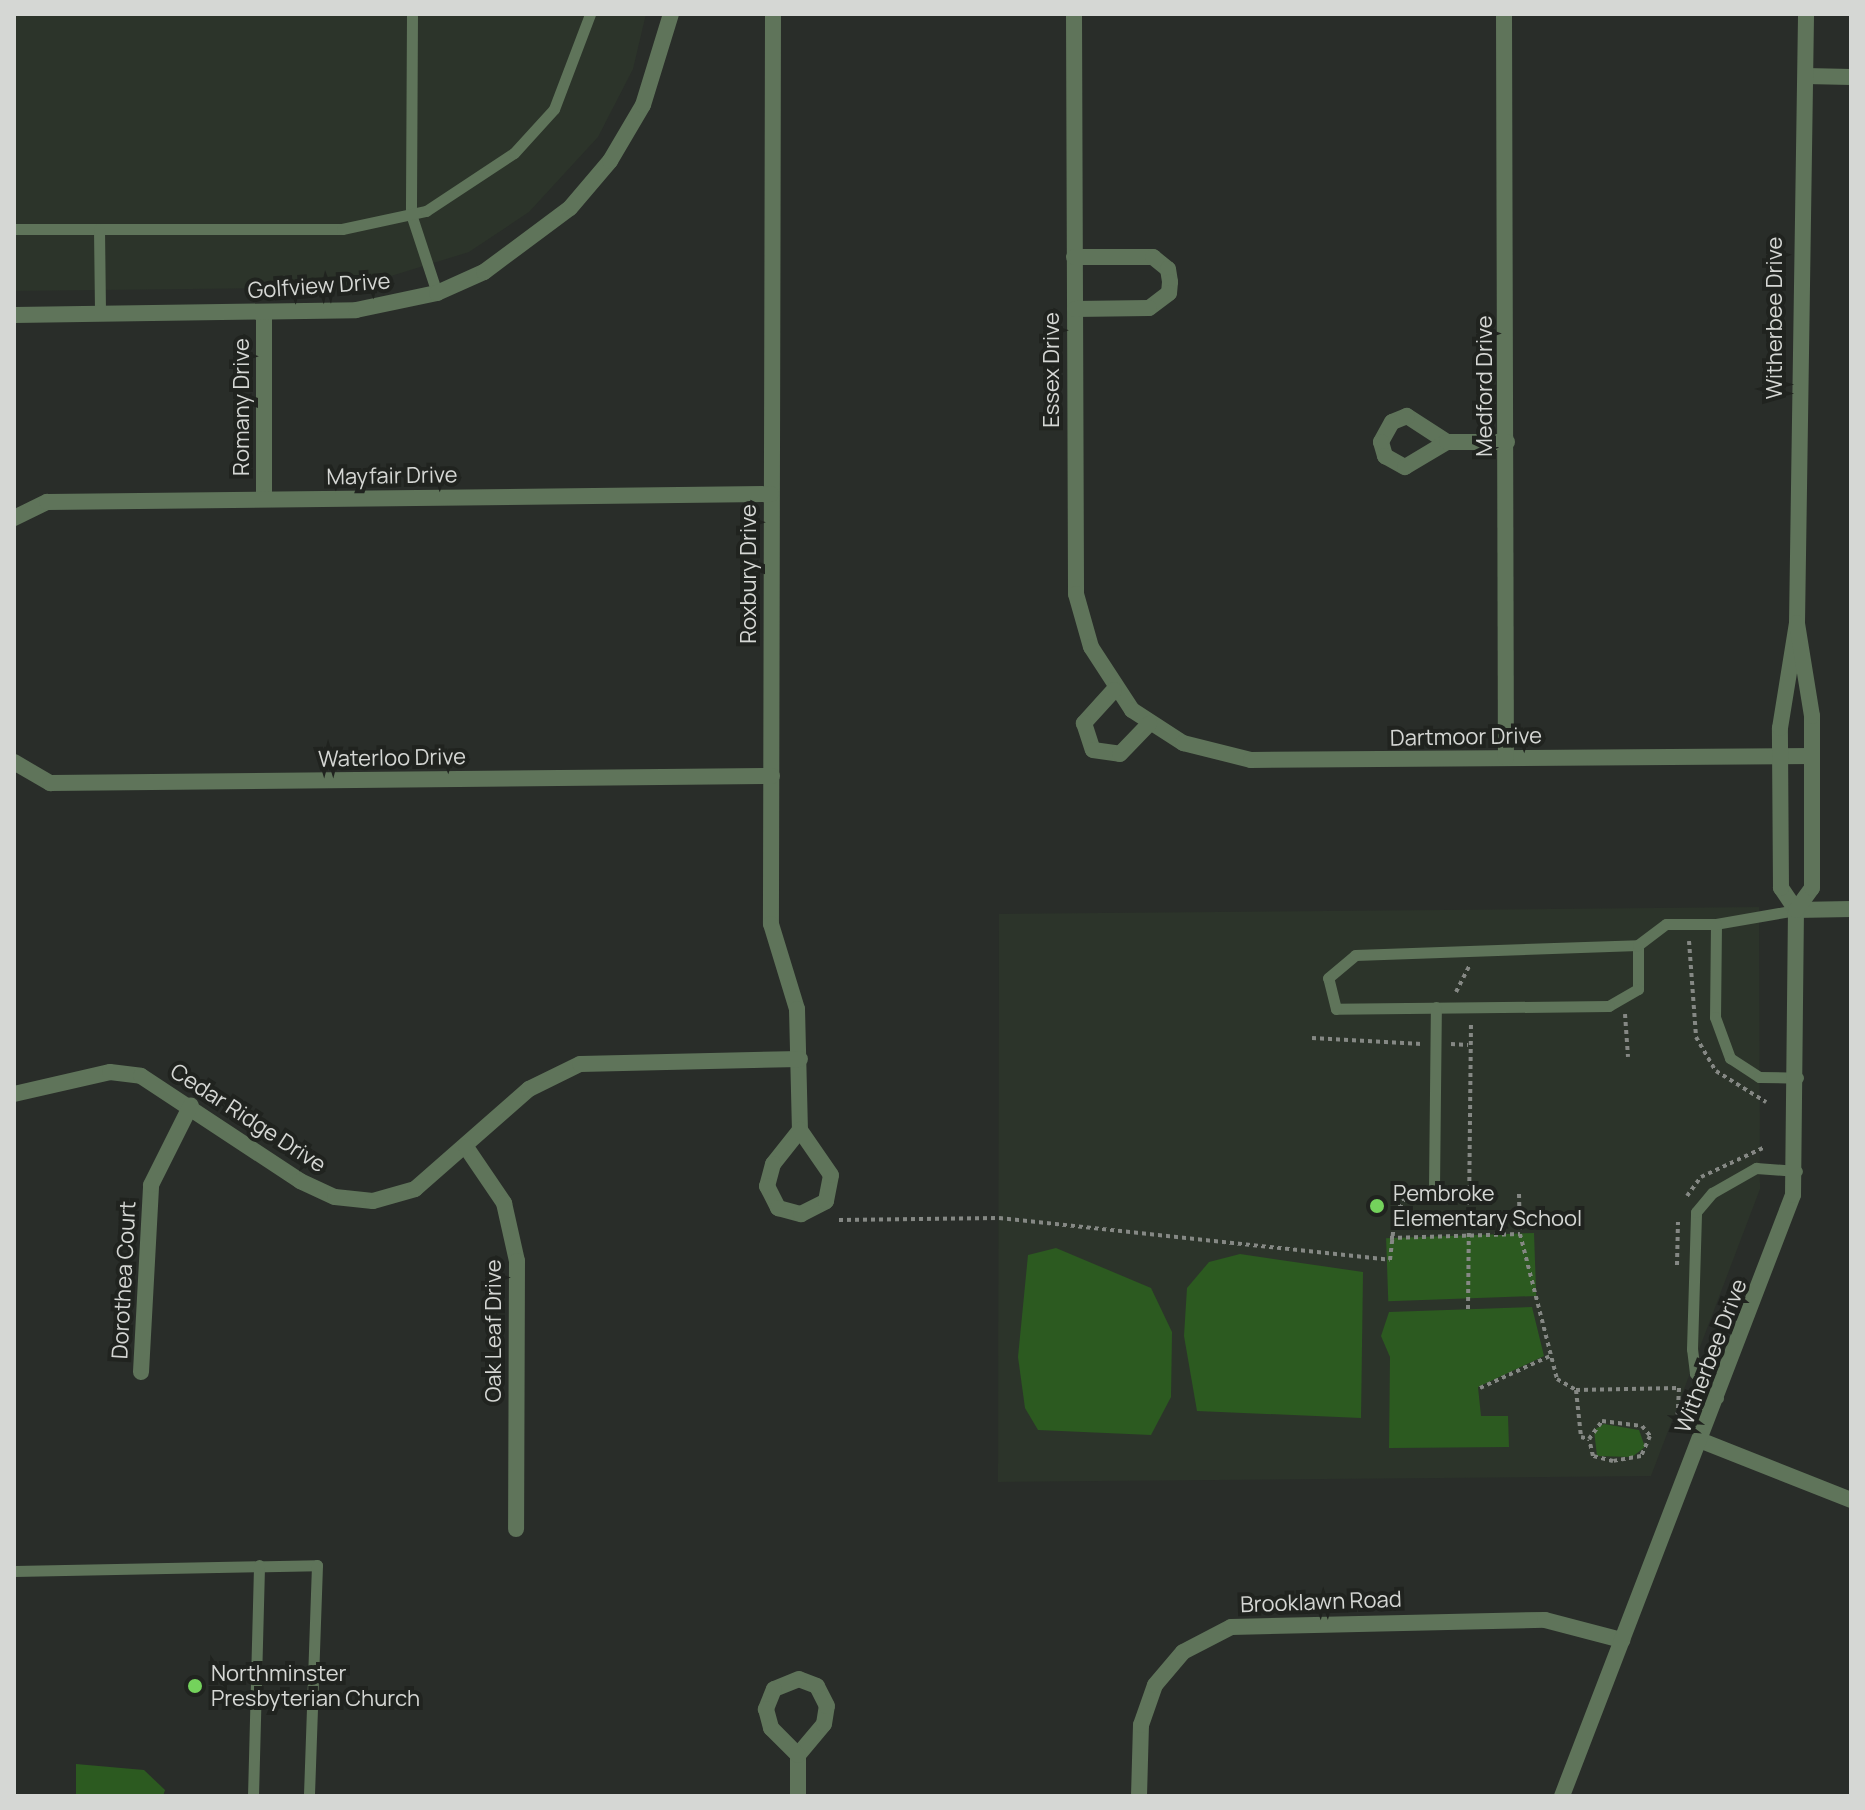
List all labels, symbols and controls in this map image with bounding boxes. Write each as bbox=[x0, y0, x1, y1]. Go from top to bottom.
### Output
street label: Witherbee Drive bbox=[1762, 237, 1788, 399]
street label: Golfview Drive bbox=[247, 268, 391, 304]
street label: Essex Drive bbox=[1039, 312, 1065, 428]
street label: Medford Drive bbox=[1472, 315, 1498, 457]
street label: Romany Drive bbox=[229, 338, 255, 476]
street label: Mayfair Drive bbox=[326, 462, 458, 490]
street label: Roxbury Drive bbox=[736, 504, 762, 644]
street label: Dartmoor Drive bbox=[1390, 722, 1542, 752]
street label: Waterloo Drive bbox=[318, 744, 466, 772]
street label: Cedar Ridge Drive bbox=[165, 1058, 331, 1178]
place label: Pembroke Elementary School bbox=[1393, 1180, 1582, 1232]
marker: Pembroke Elementary School bbox=[1368, 1197, 1386, 1215]
street label: Dorothea Court bbox=[107, 1200, 141, 1360]
street label: Oak Leaf Drive bbox=[481, 1259, 507, 1403]
street label: Witherbee Drive bbox=[1670, 1275, 1752, 1437]
street label: Brooklawn Road bbox=[1240, 1586, 1402, 1618]
place label: Northminster Presbyterian Church bbox=[211, 1660, 420, 1712]
marker: Northminster Presbyterian Church bbox=[186, 1677, 204, 1695]

